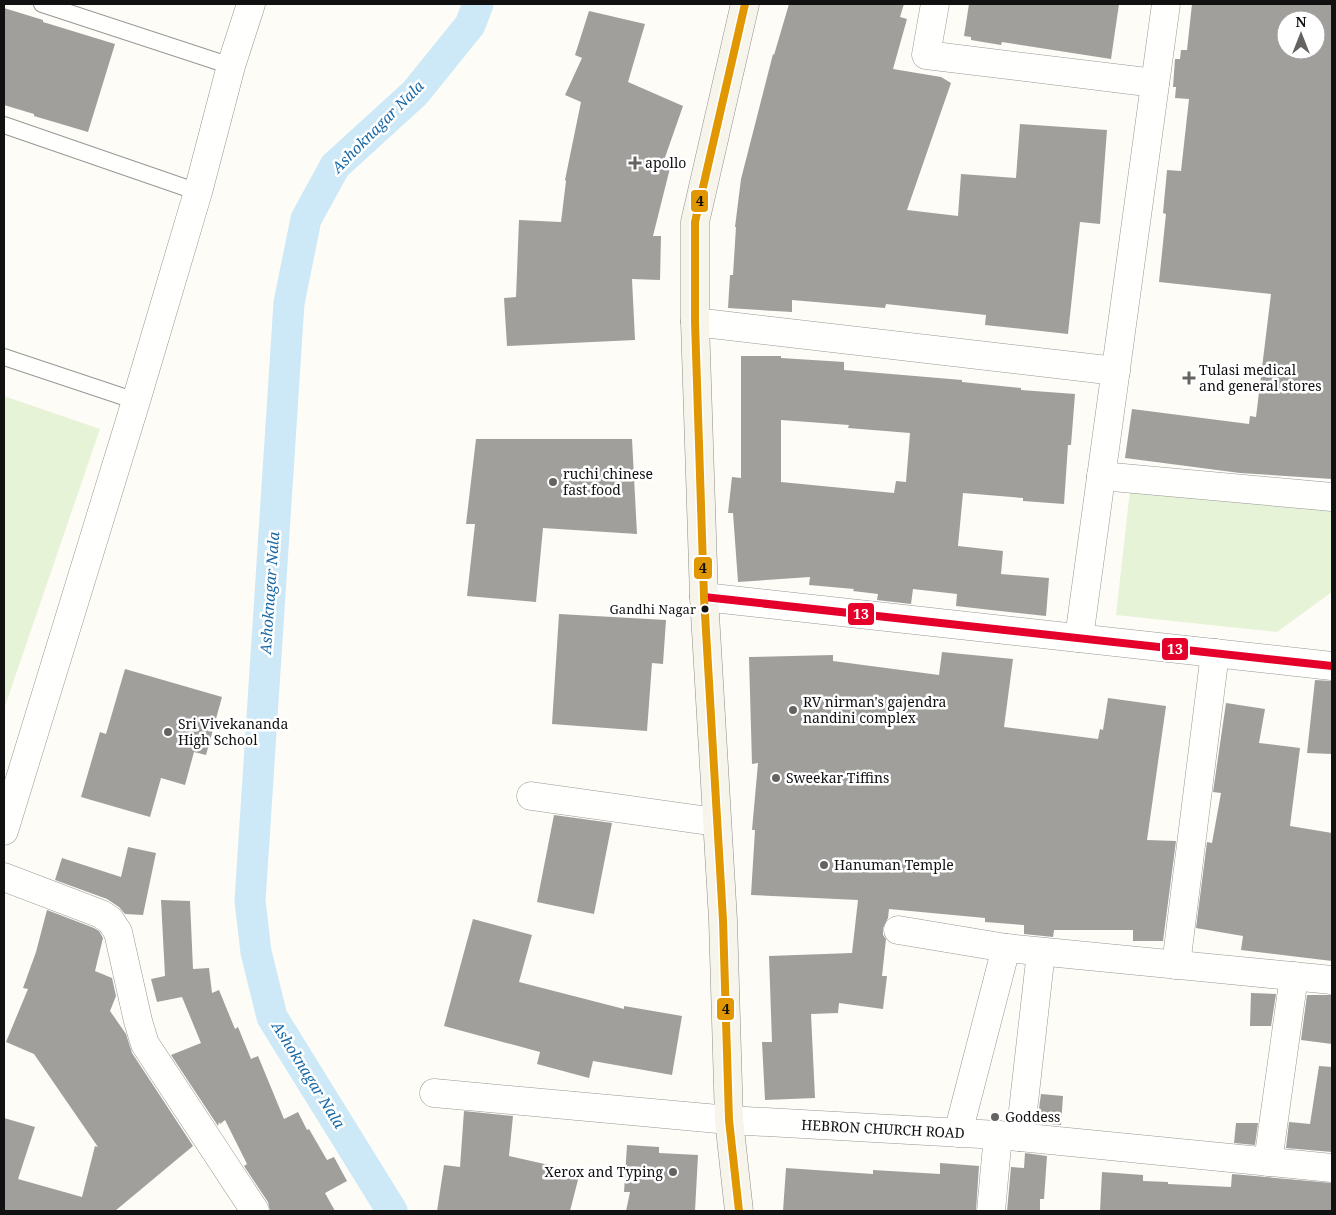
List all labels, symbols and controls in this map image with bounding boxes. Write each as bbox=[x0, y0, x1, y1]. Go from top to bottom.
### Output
north arrow bbox=[1276, 10, 1326, 60]
text: N bbox=[1295, 12, 1307, 31]
water label: Ashoknagar Nala bbox=[326, 76, 428, 177]
place label: apollo bbox=[645, 153, 686, 172]
marker: apollo bbox=[629, 157, 641, 169]
line badge: 4 bbox=[690, 189, 709, 213]
text: 4 bbox=[696, 191, 704, 210]
place label: Tulasi medical and general stores bbox=[1199, 360, 1322, 395]
marker: Tulasi medical and general stores bbox=[1183, 372, 1195, 384]
place label: ruchi chinese fast food bbox=[563, 464, 653, 499]
marker: ruchi chinese fast food bbox=[547, 476, 559, 488]
water label: Ashoknagar Nala bbox=[255, 531, 283, 656]
line badge: 4 bbox=[693, 556, 713, 580]
text: 4 bbox=[699, 558, 707, 577]
place label: Gandhi Nagar bbox=[610, 600, 696, 618]
line badge: 13 bbox=[847, 602, 875, 626]
marker: Gandhi Nagar bbox=[700, 604, 710, 614]
text: 13 bbox=[853, 604, 869, 623]
line badge: 13 bbox=[1161, 637, 1189, 661]
text: 13 bbox=[1167, 639, 1183, 658]
place label: RV nirman's gajendra nandini complex bbox=[803, 692, 947, 727]
marker: RV nirman's gajendra nandini complex bbox=[787, 704, 799, 716]
place label: Sri Vivekananda High School bbox=[178, 714, 288, 749]
marker: Sri Vivekananda High School bbox=[162, 726, 174, 738]
place label: Sweekar Tiffins bbox=[786, 768, 889, 787]
marker: Sweekar Tiffins bbox=[770, 772, 782, 784]
place label: Hanuman Temple bbox=[834, 855, 954, 874]
marker: Hanuman Temple bbox=[818, 859, 830, 871]
line badge: 4 bbox=[716, 997, 735, 1021]
text: 4 bbox=[722, 999, 730, 1018]
water label: Ashoknagar Nala bbox=[267, 1016, 350, 1132]
place label: Goddess bbox=[1005, 1107, 1060, 1126]
marker: Goddess bbox=[989, 1111, 1001, 1123]
street label: HEBRON CHURCH ROAD bbox=[801, 1115, 965, 1142]
place label: Xerox and Typing bbox=[545, 1162, 663, 1181]
marker: Xerox and Typing bbox=[667, 1166, 679, 1178]

